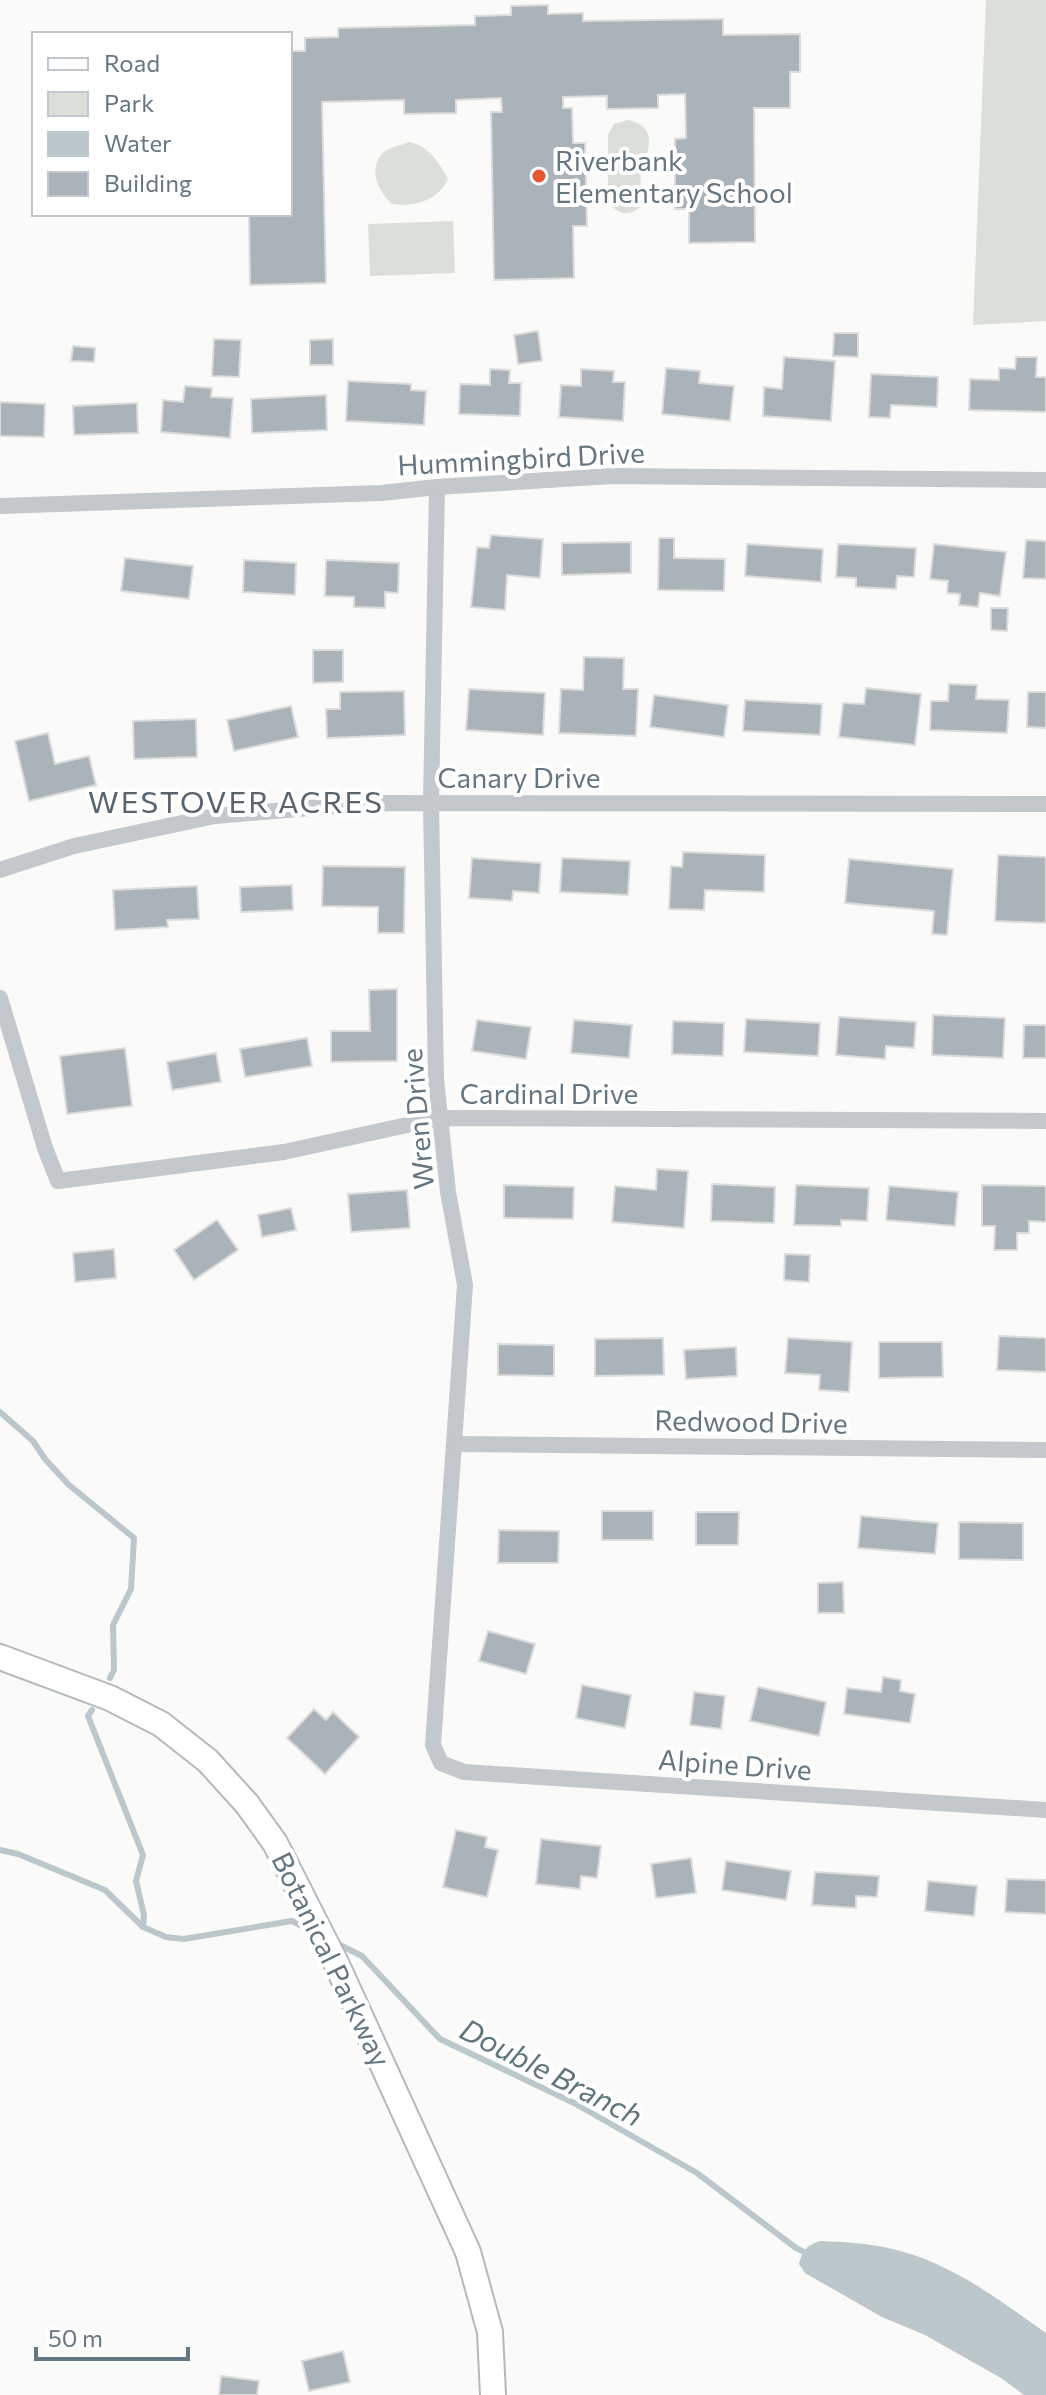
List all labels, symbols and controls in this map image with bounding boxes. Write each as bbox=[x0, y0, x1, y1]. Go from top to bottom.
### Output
legend bbox=[32, 32, 292, 216]
text: Road bbox=[104, 48, 160, 77]
text: Park bbox=[104, 88, 154, 117]
text: Water bbox=[104, 128, 172, 157]
place label: Riverbank Elementary School bbox=[555, 143, 793, 209]
marker: Riverbank Elementary School bbox=[530, 167, 548, 185]
text: Building bbox=[104, 168, 192, 197]
street label: Hummingbird Drive bbox=[397, 435, 645, 481]
street label: Canary Drive bbox=[437, 760, 601, 794]
district label: WESTOVER ACRES bbox=[88, 782, 384, 819]
street label: Wren Drive bbox=[394, 1047, 440, 1191]
street label: Cardinal Drive bbox=[460, 1076, 638, 1110]
street label: Redwood Drive bbox=[654, 1402, 848, 1440]
street label: Alpine Drive bbox=[657, 1742, 813, 1786]
street label: Botanical Parkway bbox=[265, 1846, 399, 2072]
water label: Double Branch bbox=[455, 2009, 649, 2133]
scale bar bbox=[36, 2311, 188, 2361]
text: 50 m bbox=[48, 2323, 103, 2352]

